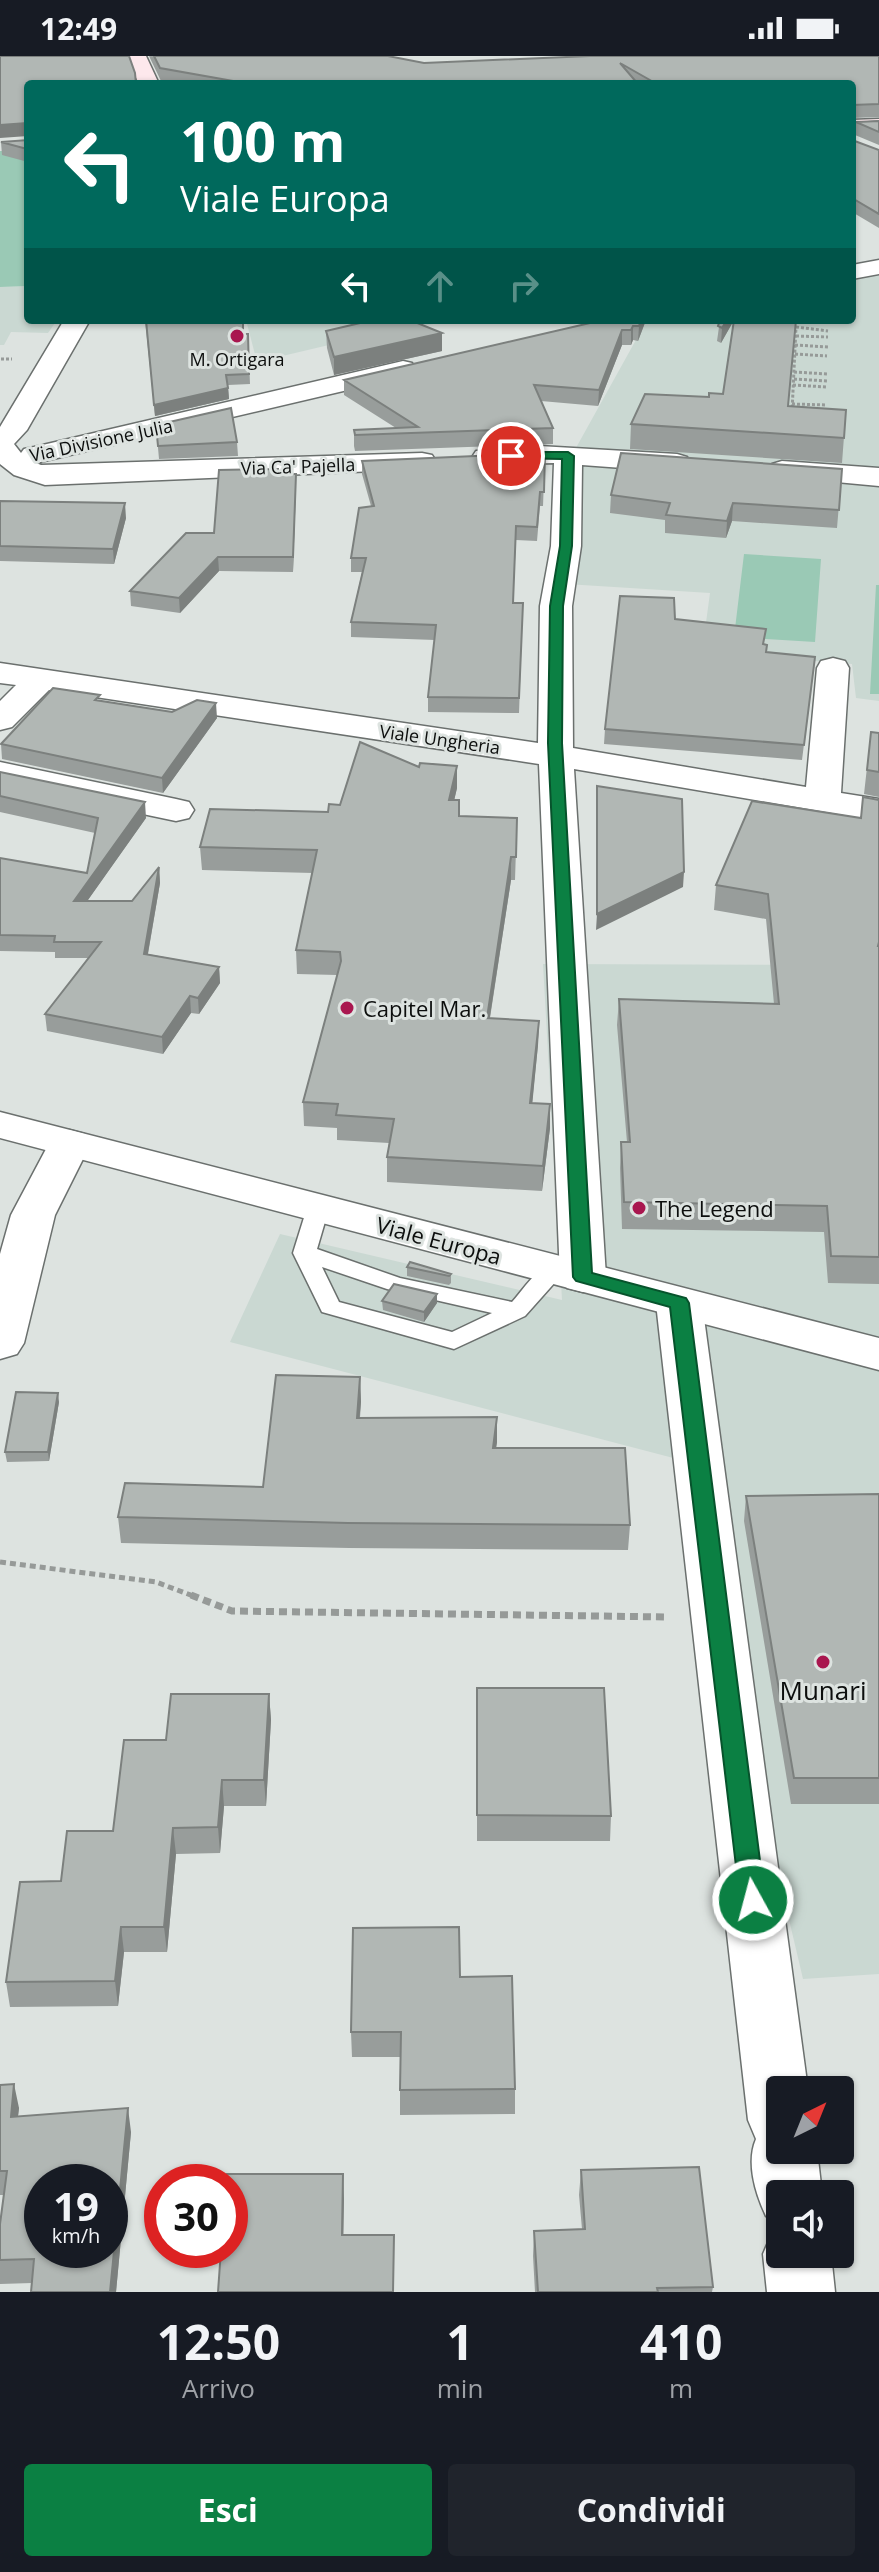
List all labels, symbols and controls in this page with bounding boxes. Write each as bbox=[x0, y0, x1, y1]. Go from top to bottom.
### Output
text: 12:49 bbox=[40, 8, 117, 49]
text: 100 m bbox=[180, 102, 346, 178]
icon: left bbox=[48, 112, 152, 216]
text: Viale Europa bbox=[180, 174, 390, 223]
icon: left bbox=[334, 264, 378, 308]
icon: ahead bbox=[418, 264, 462, 308]
icon: right bbox=[502, 264, 546, 308]
marker: M. Ortigara bbox=[228, 327, 246, 345]
place label: M. Ortigara bbox=[189, 347, 285, 371]
street label: Via Divisione Julia bbox=[27, 413, 175, 467]
pin bbox=[477, 422, 545, 490]
icon: arrive bbox=[489, 434, 533, 478]
street label: Via Ca' Pajella bbox=[240, 452, 356, 480]
street label: Viale Ungheria bbox=[378, 719, 502, 759]
place label: Capitel Mar. bbox=[363, 993, 486, 1023]
marker: Capitel Mar. bbox=[338, 999, 356, 1017]
place label: The Legend bbox=[655, 1193, 774, 1223]
marker: The Legend bbox=[630, 1199, 648, 1217]
street label: Viale Europa bbox=[373, 1209, 505, 1271]
marker: Munari bbox=[814, 1653, 832, 1671]
place label: Munari bbox=[780, 1672, 866, 1708]
position arrow bbox=[711, 1858, 795, 1942]
north arrow bbox=[766, 2076, 854, 2164]
map controls bbox=[766, 2076, 854, 2268]
speed limit sign: 30 bbox=[144, 2164, 248, 2268]
text: 19 bbox=[53, 2178, 99, 2233]
button: sound bbox=[766, 2180, 854, 2268]
text: km/h bbox=[52, 2222, 100, 2249]
text: 12:50 bbox=[157, 2309, 280, 2374]
text: 1 bbox=[446, 2309, 474, 2374]
text: 410 bbox=[640, 2309, 722, 2374]
text: Arrivo bbox=[182, 2370, 255, 2406]
text: min bbox=[437, 2370, 483, 2406]
text: m bbox=[669, 2370, 693, 2406]
button: Esci bbox=[24, 2464, 432, 2556]
button: Condividi bbox=[448, 2464, 855, 2556]

